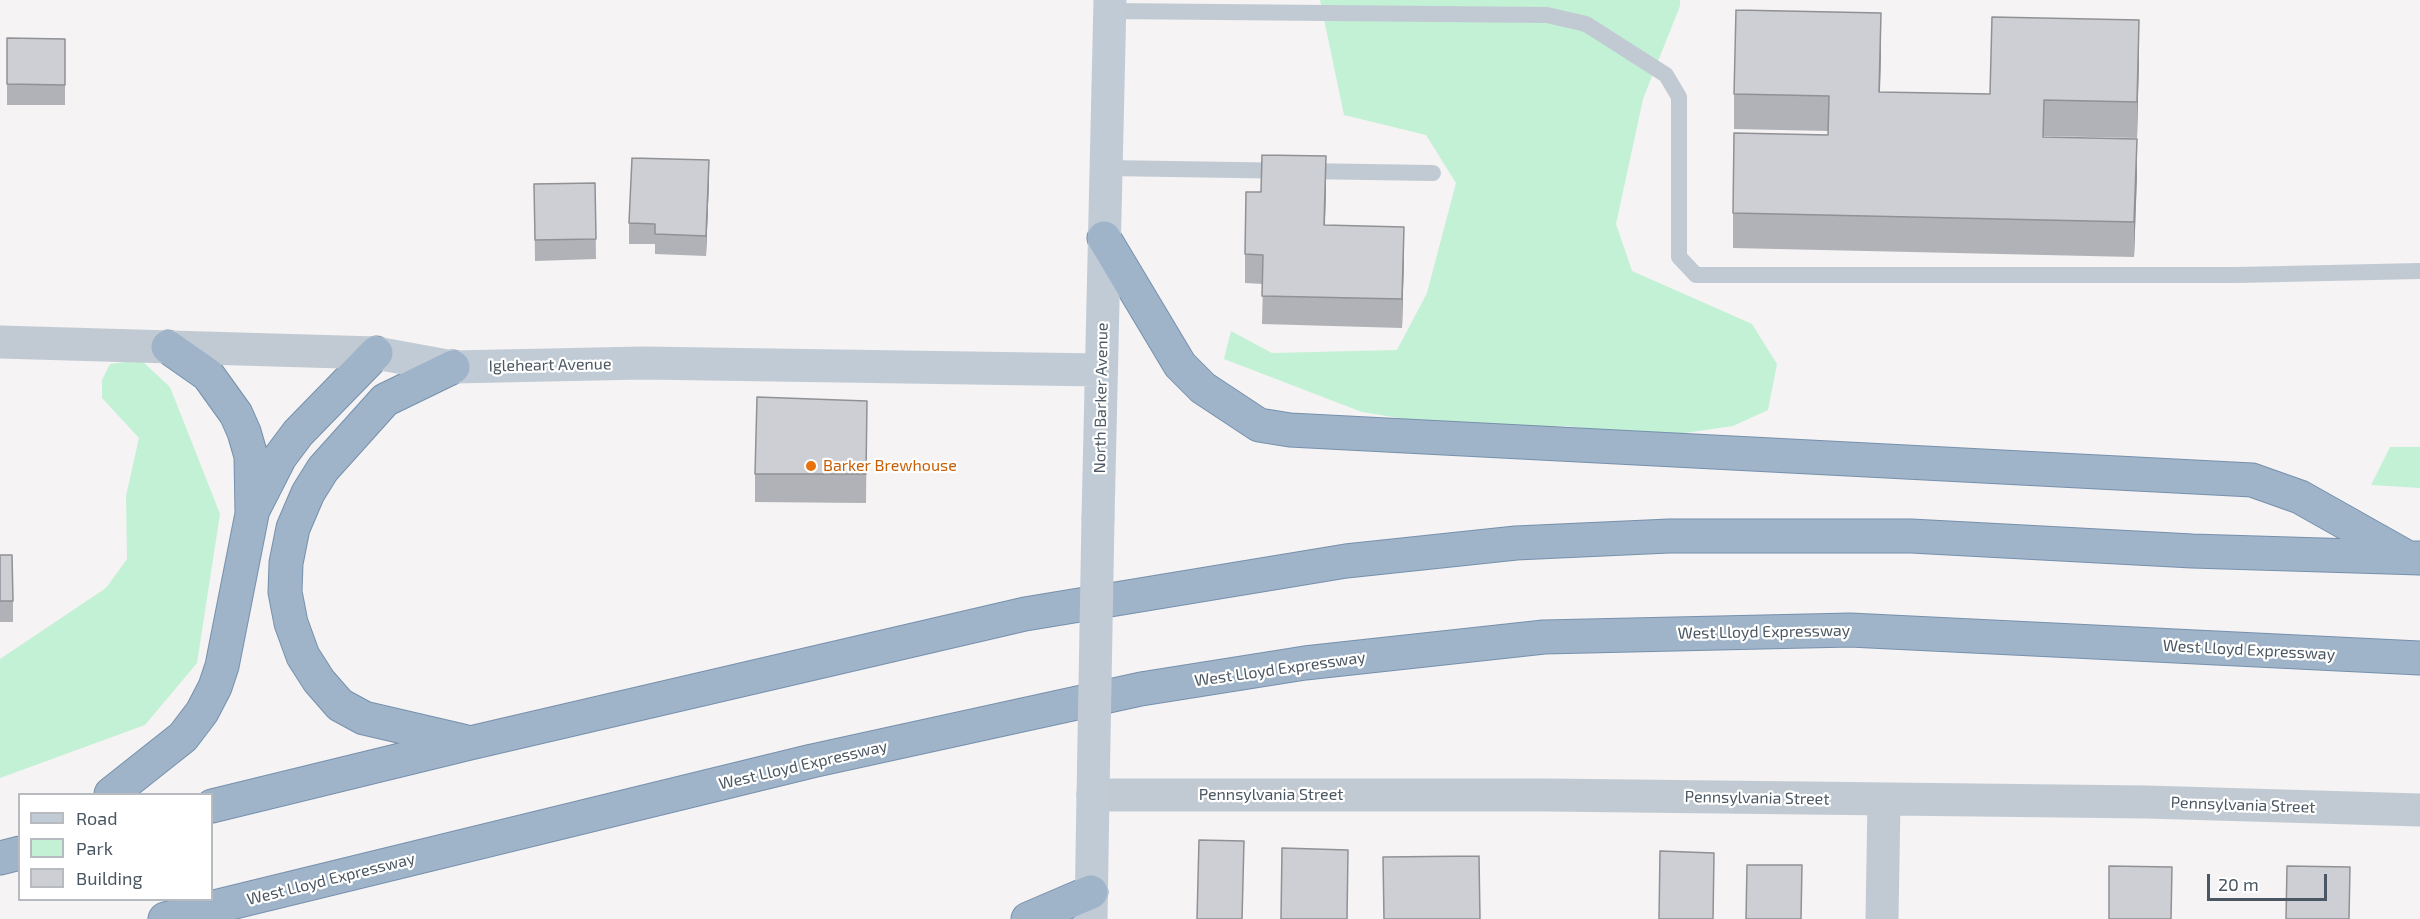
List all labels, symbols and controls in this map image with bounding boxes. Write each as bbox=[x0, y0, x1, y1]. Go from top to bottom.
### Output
street label: North Barker Avenue bbox=[1090, 322, 1112, 474]
street label: Igleheart Avenue bbox=[488, 354, 612, 376]
place label: Barker Brewhouse bbox=[823, 456, 957, 476]
marker: Barker Brewhouse bbox=[804, 459, 818, 473]
street label: West Lloyd Expressway bbox=[1678, 621, 1850, 643]
street label: West Lloyd Expressway bbox=[2162, 636, 2336, 664]
street label: West Lloyd Expressway bbox=[1193, 647, 1367, 691]
street label: West Lloyd Expressway bbox=[717, 736, 889, 794]
street label: Pennsylvania Street bbox=[1199, 785, 1343, 805]
street label: Pennsylvania Street bbox=[1684, 787, 1830, 809]
legend bbox=[18, 793, 213, 901]
street label: Pennsylvania Street bbox=[2170, 793, 2316, 817]
text: Road bbox=[76, 807, 117, 829]
text: Park bbox=[76, 837, 113, 859]
street label: West Lloyd Expressway bbox=[245, 849, 417, 909]
scale bar bbox=[2210, 862, 2330, 900]
text: Building bbox=[76, 867, 143, 889]
text: 20 m bbox=[2218, 873, 2259, 895]

